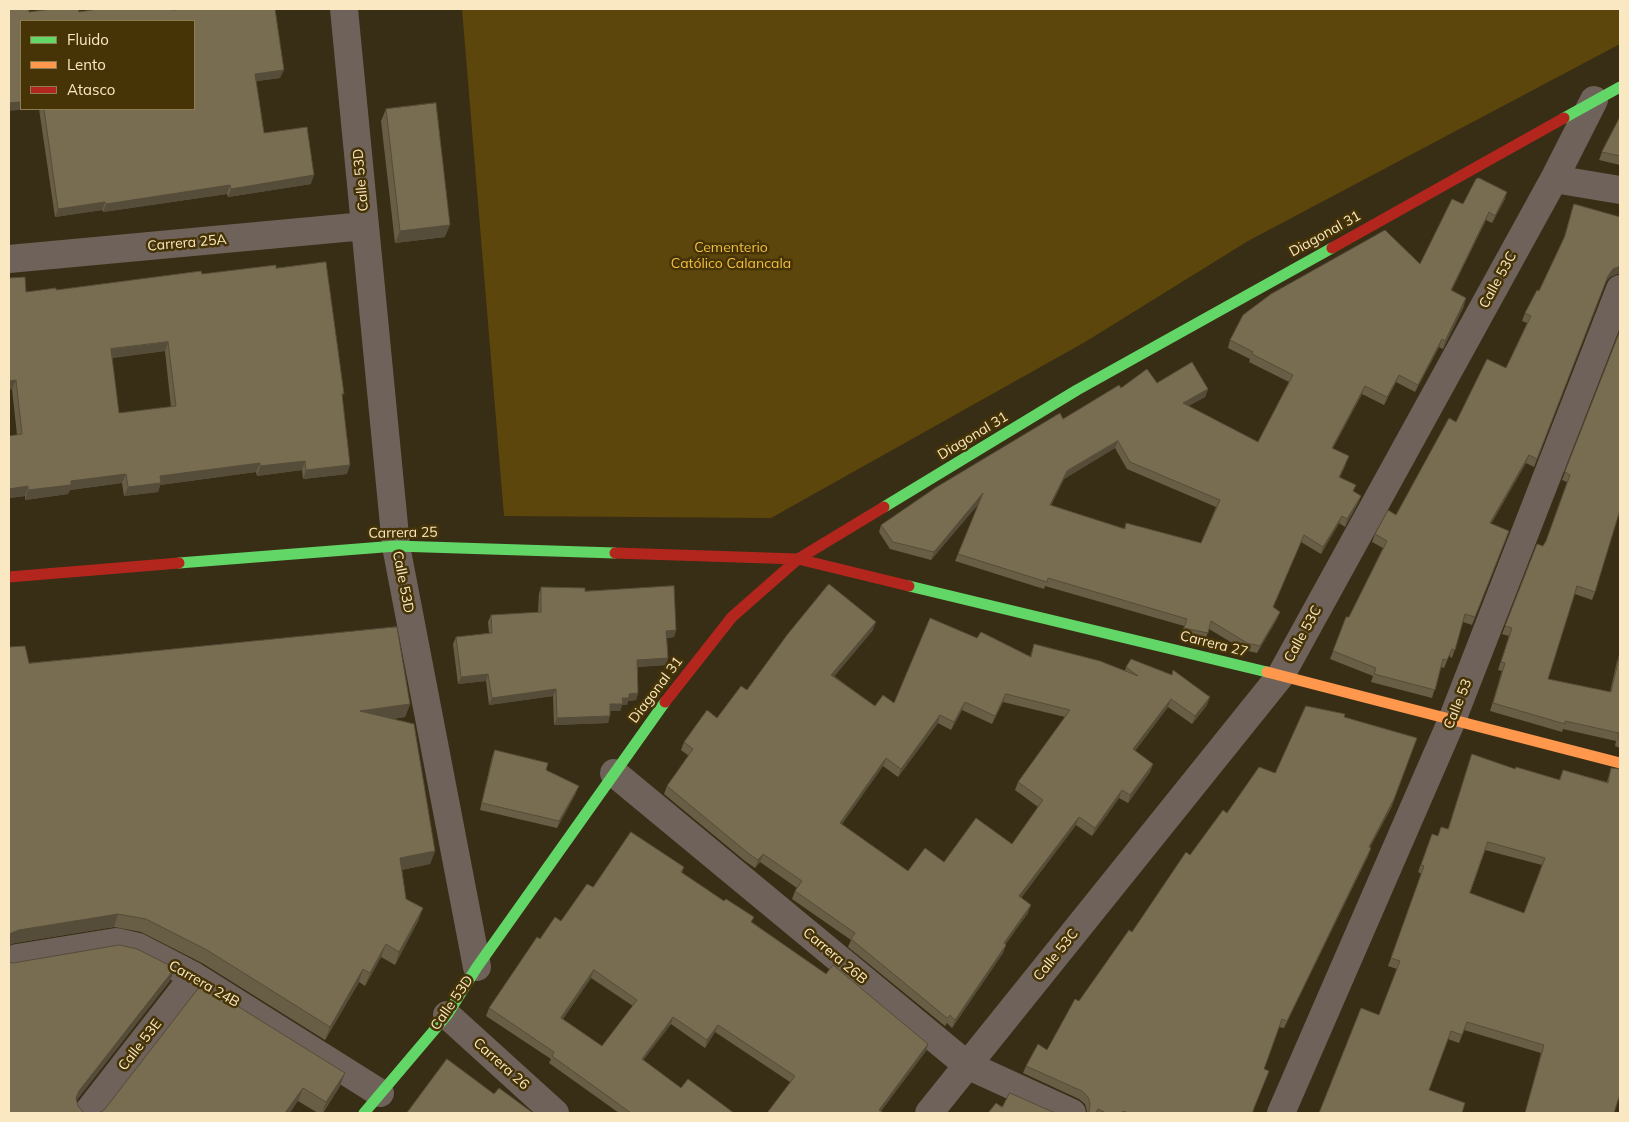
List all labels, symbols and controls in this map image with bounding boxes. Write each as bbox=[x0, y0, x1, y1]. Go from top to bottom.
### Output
legend bbox=[20, 20, 195, 110]
text: Fluido bbox=[67, 30, 109, 49]
text: Lento bbox=[67, 55, 106, 74]
text: Atasco bbox=[67, 80, 115, 99]
street label: Calle 53D bbox=[350, 148, 372, 212]
street label: Diagonal 31 bbox=[1286, 207, 1364, 261]
street label: Carrera 25A bbox=[147, 231, 227, 255]
park label: Cementerio Católico Calancala bbox=[671, 240, 791, 272]
street label: Calle 53C bbox=[1476, 249, 1520, 311]
street label: Diagonal 31 bbox=[935, 408, 1011, 464]
street label: Carrera 25 bbox=[368, 524, 438, 542]
street label: Calle 53D bbox=[389, 550, 417, 614]
street label: Calle 53C bbox=[1281, 603, 1325, 665]
street label: Carrera 27 bbox=[1178, 627, 1250, 661]
street label: Diagonal 31 bbox=[626, 653, 686, 727]
street label: Calle 53 bbox=[1440, 677, 1476, 731]
street label: Carrera 26B bbox=[799, 924, 871, 988]
street label: Calle 53C bbox=[1030, 926, 1082, 984]
street label: Carrera 24B bbox=[166, 957, 242, 1011]
street label: Calle 53D bbox=[427, 972, 477, 1034]
street label: Calle 53E bbox=[115, 1016, 165, 1074]
street label: Carrera 26 bbox=[470, 1035, 532, 1093]

